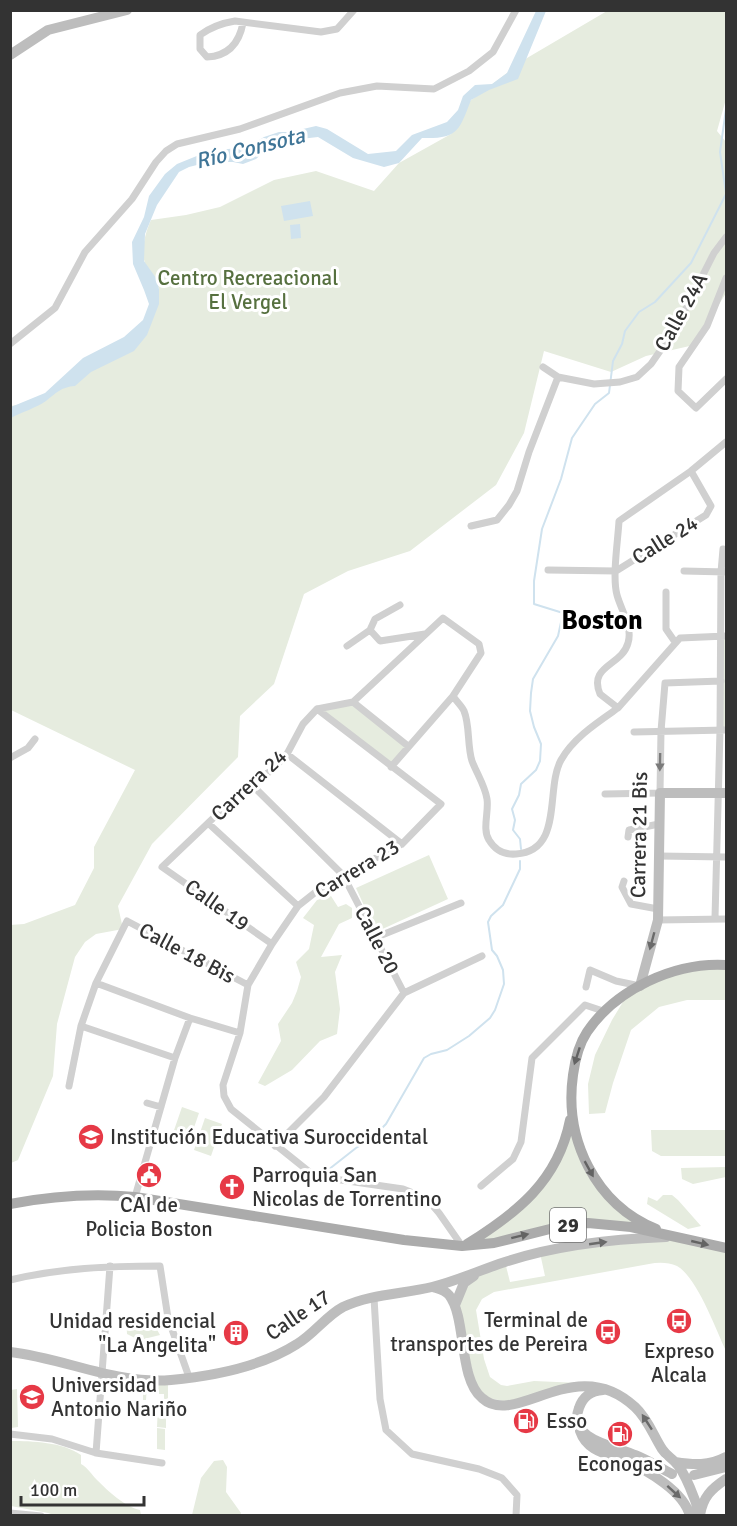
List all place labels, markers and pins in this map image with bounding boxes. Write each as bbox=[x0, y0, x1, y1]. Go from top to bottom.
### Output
school or university icon: Institución Educativa Suroccidental bbox=[76, 1122, 106, 1152]
place label: Institución Educativa Suroccidental bbox=[110, 1124, 428, 1150]
public building icon: CAI de Policia Boston bbox=[134, 1160, 164, 1190]
place label: Parroquia San Nicolas de Torrentino bbox=[252, 1162, 442, 1212]
church icon: Parroquia San Nicolas de Torrentino bbox=[217, 1172, 247, 1202]
place label: CAI de Policia Boston bbox=[85, 1192, 213, 1242]
bus stop icon: Expreso Alcala bbox=[664, 1306, 694, 1336]
place label: Terminal de transportes de Pereira bbox=[390, 1307, 588, 1357]
place label: Unidad residencial "La Angelita" bbox=[49, 1308, 216, 1358]
bus stop icon: Terminal de transportes de Pereira bbox=[593, 1317, 623, 1347]
building icon: Unidad residencial "La Angelita" bbox=[221, 1318, 251, 1348]
place label: Expreso Alcala bbox=[644, 1338, 714, 1388]
place label: Universidad Antonio Nariño bbox=[51, 1372, 187, 1422]
school or university icon: Universidad Antonio Nariño bbox=[17, 1382, 47, 1412]
fuel station icon: Esso bbox=[511, 1406, 541, 1436]
place label: Esso bbox=[546, 1408, 587, 1434]
fuel station icon: Econogas bbox=[605, 1419, 635, 1449]
place label: Econogas bbox=[577, 1451, 663, 1477]

